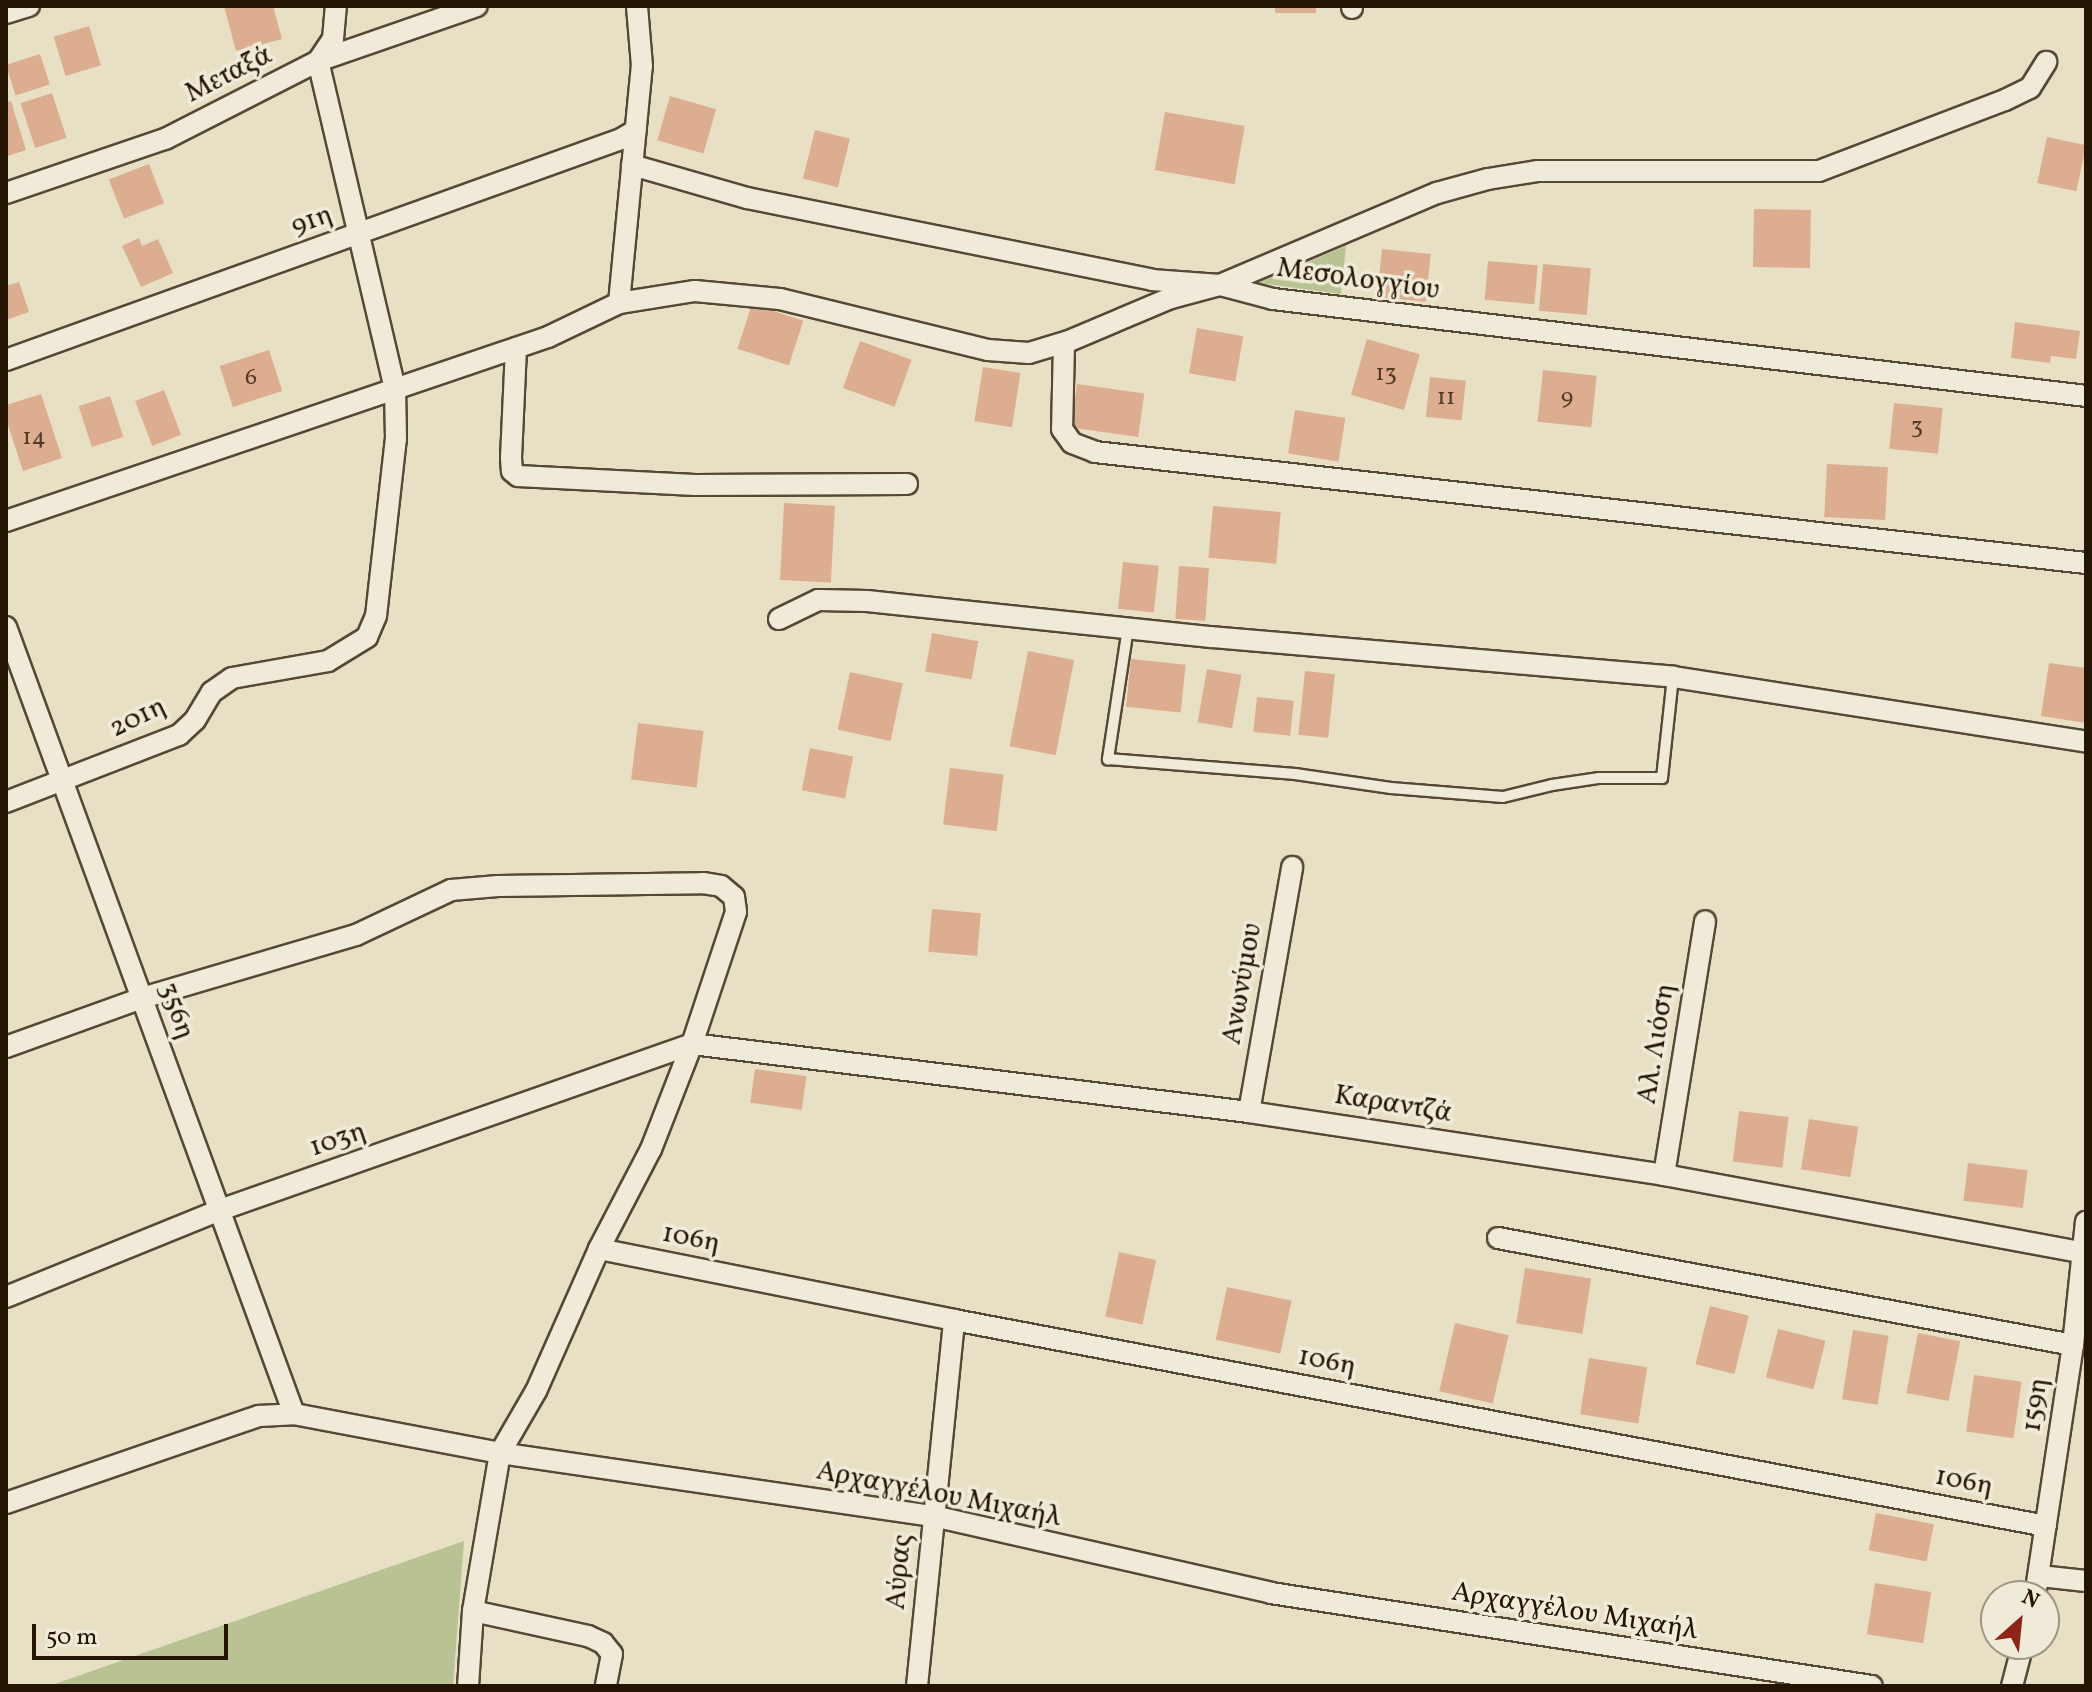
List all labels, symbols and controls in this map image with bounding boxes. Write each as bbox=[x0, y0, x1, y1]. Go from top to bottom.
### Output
street label: Μεταξά bbox=[180, 39, 278, 111]
street label: 91η bbox=[287, 198, 337, 244]
street label: Μεσολογγίου bbox=[1274, 252, 1442, 308]
house number: 13 bbox=[1375, 361, 1397, 389]
house number: 6 bbox=[245, 365, 257, 393]
house number: 11 bbox=[1437, 385, 1455, 413]
house number: 9 bbox=[1561, 385, 1573, 413]
house number: 3 bbox=[1911, 414, 1923, 442]
house number: 14 bbox=[22, 425, 46, 453]
street label: 201η bbox=[104, 690, 172, 746]
street label: Ανωνύμου bbox=[1216, 921, 1270, 1047]
street label: 356η bbox=[150, 978, 202, 1044]
street label: Αλ. Λιόση bbox=[1631, 981, 1683, 1107]
street label: Καραντζά bbox=[1332, 1079, 1454, 1131]
street label: 103η bbox=[305, 1115, 371, 1165]
street label: 106η bbox=[659, 1217, 723, 1261]
street label: 106η bbox=[1295, 1340, 1359, 1384]
street label: 159η bbox=[2016, 1376, 2056, 1434]
street label: Αρχαγγέλου Μιχαήλ bbox=[813, 1455, 1065, 1535]
street label: 106η bbox=[1932, 1460, 1996, 1504]
street label: Αύρας bbox=[880, 1533, 920, 1611]
street label: Αρχαγγέλου Μιχαήλ bbox=[1449, 1576, 1701, 1648]
north arrow bbox=[1980, 1580, 2060, 1660]
text: N bbox=[2016, 1583, 2044, 1617]
scale bar bbox=[36, 1608, 232, 1658]
text: 50 m bbox=[46, 1621, 98, 1655]

